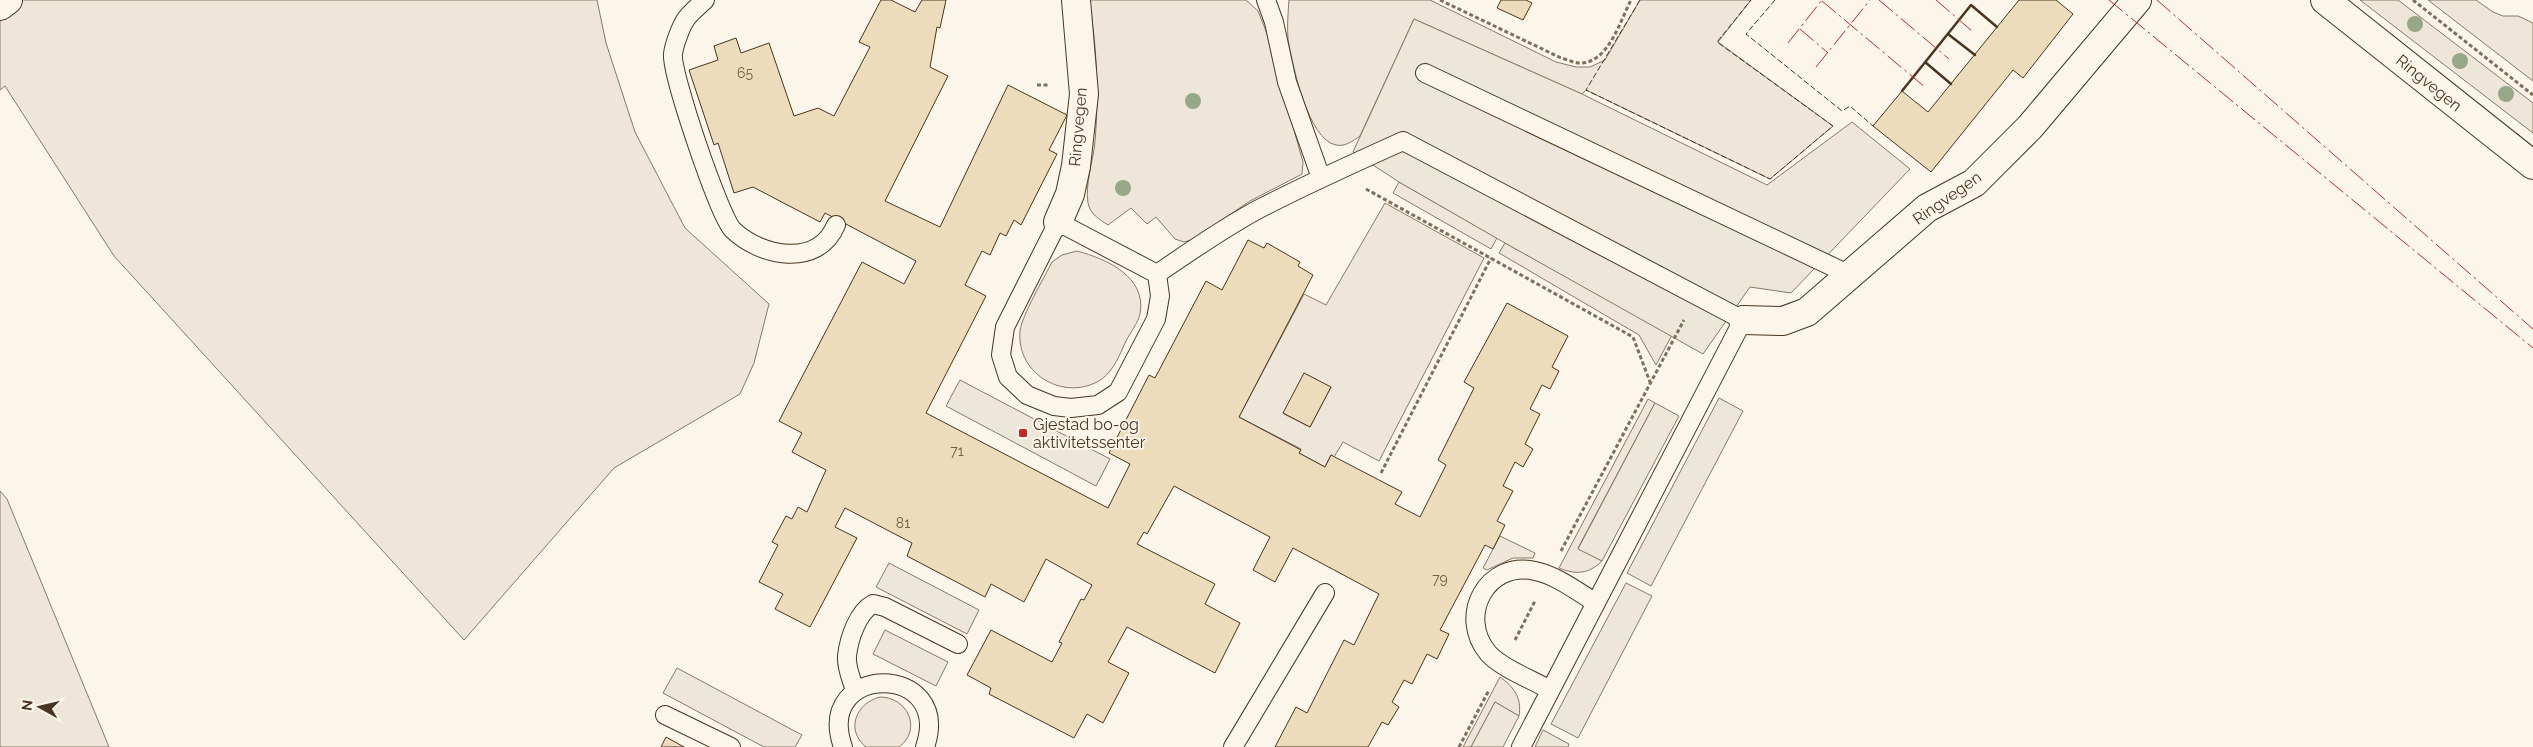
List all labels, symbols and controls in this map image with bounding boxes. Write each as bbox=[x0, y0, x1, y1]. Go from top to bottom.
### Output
street label: Ringvegen bbox=[2392, 51, 2466, 115]
house number: 65 bbox=[737, 65, 753, 81]
street label: Ringvegen bbox=[1065, 87, 1091, 167]
street label: Ringvegen bbox=[1909, 167, 1985, 229]
place label: Gjestad bo-og aktivitetssenter bbox=[1033, 415, 1146, 452]
marker: Gjestad bo-og aktivitetssenter bbox=[1017, 427, 1029, 439]
house number: 71 bbox=[950, 443, 964, 459]
house number: 81 bbox=[896, 515, 910, 531]
house number: 79 bbox=[1432, 571, 1448, 587]
north arrow bbox=[15, 682, 65, 732]
text: N bbox=[18, 699, 36, 712]

